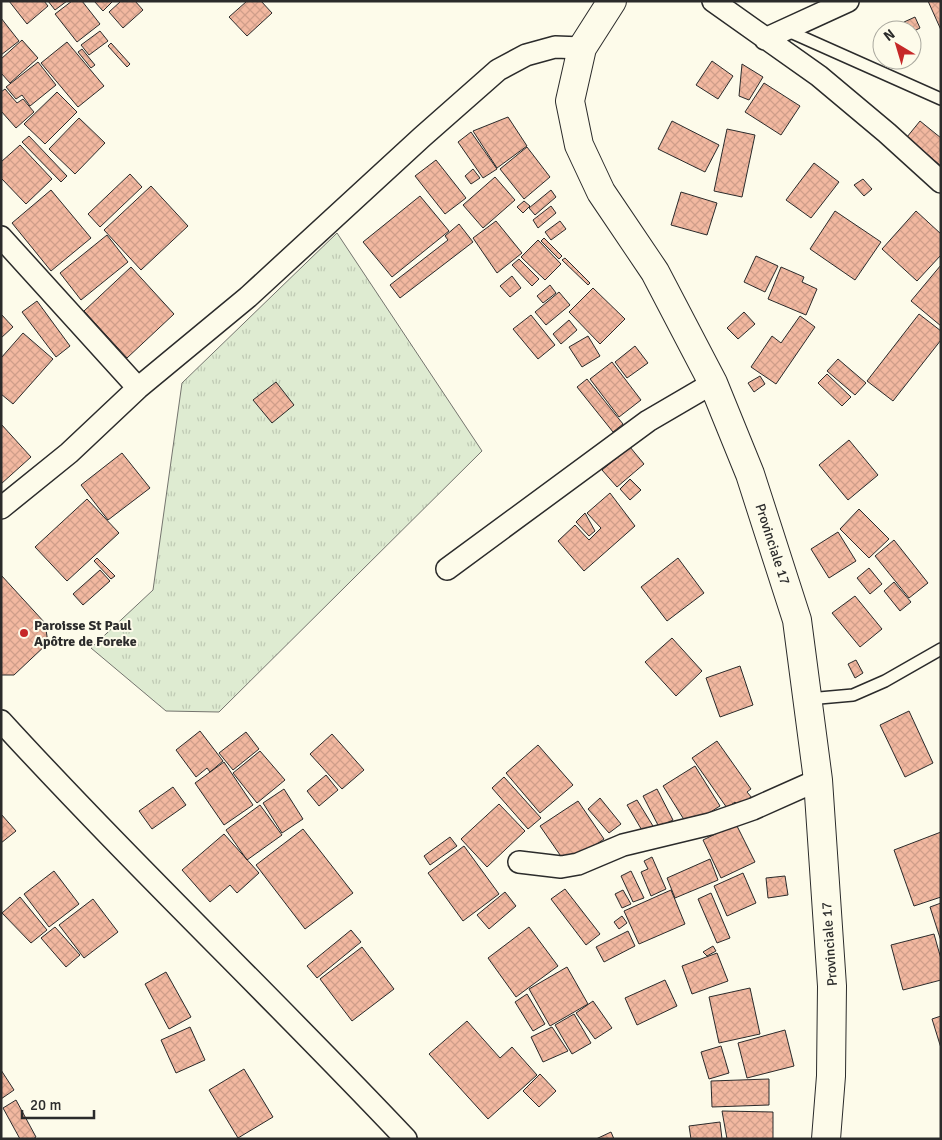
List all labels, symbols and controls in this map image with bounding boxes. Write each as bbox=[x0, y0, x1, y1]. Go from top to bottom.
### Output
north arrow bbox=[872, 20, 922, 70]
text: N bbox=[880, 25, 898, 45]
street label: Provinciale 17 bbox=[751, 501, 794, 587]
place label: Paroisse St Paul Apôtre de Foreke bbox=[34, 617, 137, 650]
marker: Paroisse St Paul Apôtre de Foreke bbox=[18, 627, 30, 639]
street label: Provinciale 17 bbox=[818, 901, 841, 987]
scale bar bbox=[22, 1088, 95, 1120]
text: 20 m bbox=[30, 1096, 61, 1114]

